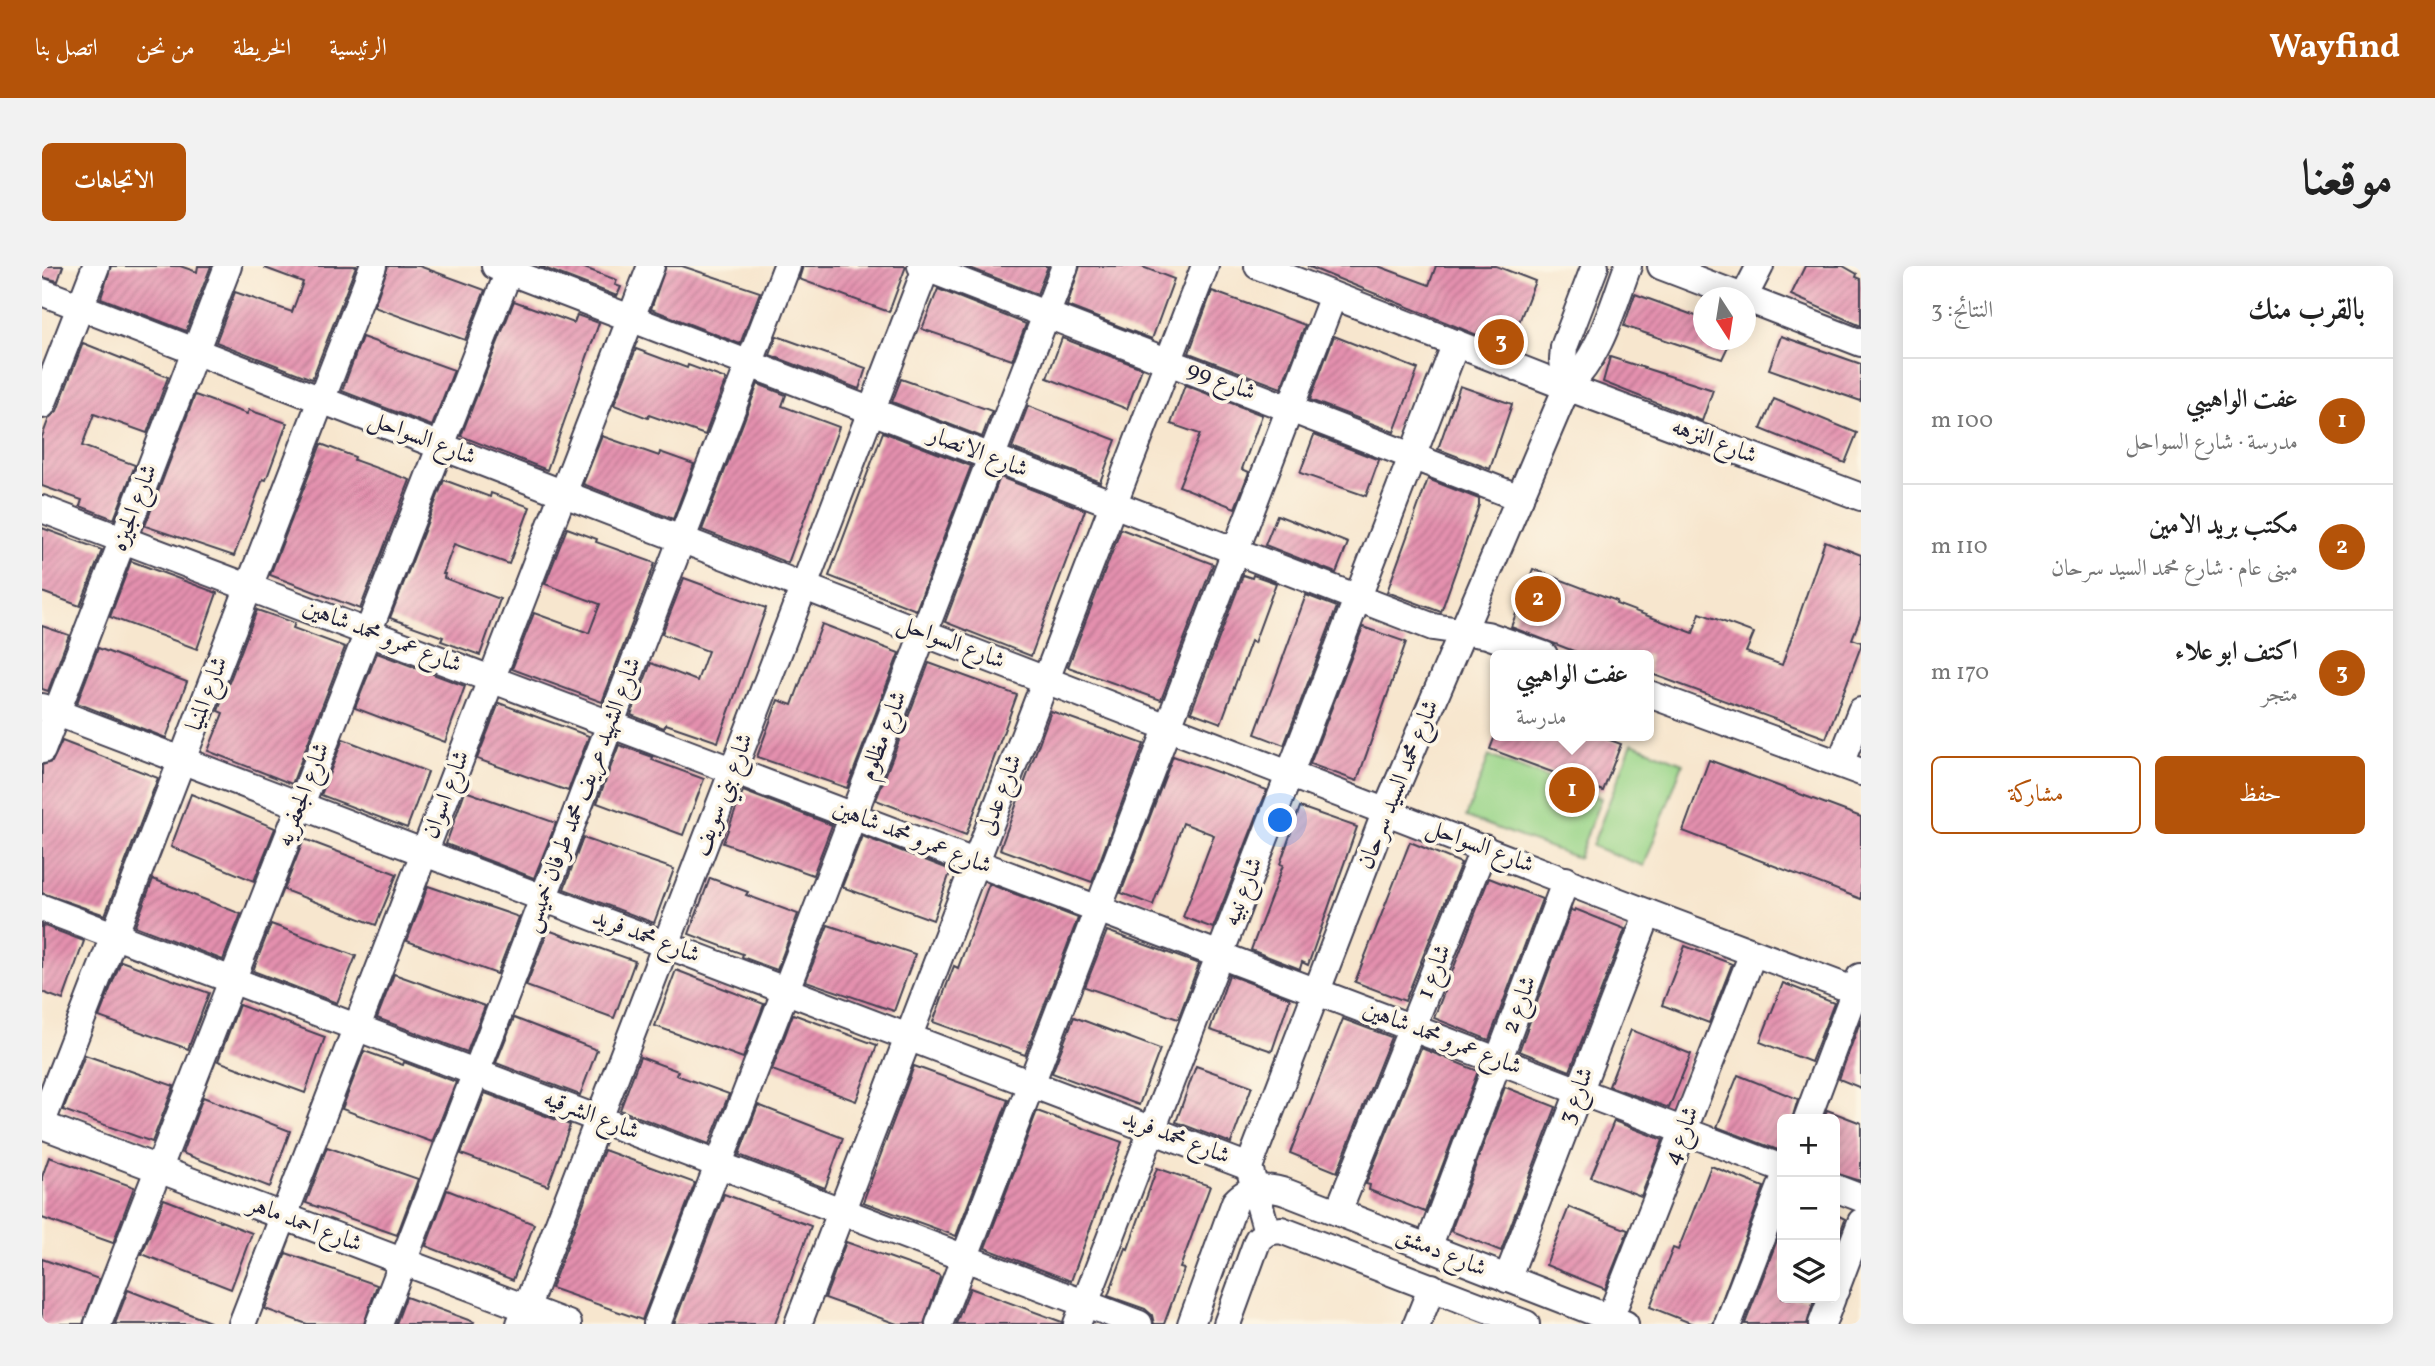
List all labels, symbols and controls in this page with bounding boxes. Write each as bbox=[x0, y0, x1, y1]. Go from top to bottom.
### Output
text: Wayfind bbox=[2269, 26, 2400, 72]
text: اتصل بنا bbox=[35, 32, 98, 66]
text: من نحن bbox=[136, 32, 195, 66]
text: الخريطة bbox=[233, 32, 291, 66]
text: الرئيسية bbox=[329, 32, 387, 66]
button: الاتجاهات bbox=[42, 143, 186, 221]
text: موقعنا bbox=[2301, 147, 2393, 216]
north arrow bbox=[1693, 287, 1756, 350]
text: بالقرب منك bbox=[2248, 290, 2365, 332]
text: النتائج: 3 bbox=[1931, 295, 1993, 327]
pin: 3 bbox=[1478, 316, 1524, 368]
street label: شارع 99 bbox=[1181, 353, 1261, 412]
text: عفت الواهيبي bbox=[2186, 382, 2298, 418]
street label: شارع السواحل bbox=[363, 403, 481, 476]
text: 100 m bbox=[1931, 405, 1993, 437]
text: 1 bbox=[2337, 405, 2347, 437]
street label: شارع النزهه bbox=[1666, 410, 1762, 475]
street label: شارع الانصار bbox=[921, 418, 1033, 488]
text: مدرسة · شارع السواحل bbox=[2125, 427, 2298, 459]
street label: شارع الجيزه bbox=[103, 459, 168, 557]
text: مكتب بريد الامين bbox=[2149, 508, 2298, 544]
text: 110 m bbox=[1931, 531, 1988, 563]
text: 2 bbox=[2336, 531, 2348, 563]
text: مبنى عام · شارع محمد السيد سرحان bbox=[2051, 553, 2298, 585]
pin: 2 bbox=[1515, 573, 1561, 625]
street label: شارع عمرو محمد شاهين bbox=[297, 591, 466, 684]
street label: شارع السواحل bbox=[892, 607, 1010, 680]
text: اكتف ابو علاء bbox=[2175, 634, 2298, 670]
popup bbox=[1490, 650, 1654, 741]
street label: شارع المنيا bbox=[178, 652, 239, 737]
street label: شارع الشهيد عريف محمد طرفان خميس bbox=[515, 652, 652, 938]
text: عفت الواهيبي bbox=[1516, 657, 1628, 693]
text: 170 m bbox=[1931, 657, 1989, 689]
text: 3 bbox=[2336, 657, 2348, 689]
text: متجر bbox=[2262, 679, 2298, 711]
street label: شارع مظلوم bbox=[851, 686, 919, 787]
street label: شارع محمد السيد سرحان bbox=[1349, 695, 1449, 875]
text: مدرسة bbox=[1516, 702, 1567, 734]
street label: شارع بني سويف bbox=[685, 729, 766, 862]
street label: شارع الجعفريه bbox=[269, 738, 340, 853]
street label: شارع اسوان bbox=[415, 746, 480, 845]
street label: شارع عدلى bbox=[970, 750, 1033, 841]
button: مشاركة bbox=[1931, 756, 2141, 834]
button: حفظ bbox=[2155, 756, 2365, 834]
pin: 1 bbox=[1549, 764, 1595, 816]
street label: شارع عمرو محمد شاهين bbox=[827, 792, 996, 885]
your location bbox=[1263, 803, 1297, 837]
street label: شارع السواحل bbox=[1421, 811, 1539, 884]
street label: شارع نبيه bbox=[1215, 853, 1274, 932]
street label: شارع محمد فريد bbox=[587, 901, 705, 974]
street label: شارع 1 bbox=[1409, 940, 1462, 1004]
street label: شارع 2 bbox=[1494, 971, 1547, 1039]
street label: شارع عمرو محمد شاهين bbox=[1357, 993, 1526, 1086]
street label: شارع 3 bbox=[1551, 1062, 1604, 1130]
street label: شارع الشرقيه bbox=[538, 1082, 644, 1151]
street label: شارع محمد فريد bbox=[1117, 1102, 1235, 1175]
street label: شارع 4 bbox=[1655, 1102, 1710, 1171]
map controls bbox=[1777, 1114, 1840, 1303]
button: + bbox=[1777, 1114, 1840, 1177]
button: − bbox=[1777, 1177, 1840, 1240]
street label: شارع احمد ماهر bbox=[240, 1187, 367, 1263]
street label: شارع دمشق bbox=[1390, 1219, 1491, 1287]
button: layers bbox=[1777, 1240, 1840, 1303]

